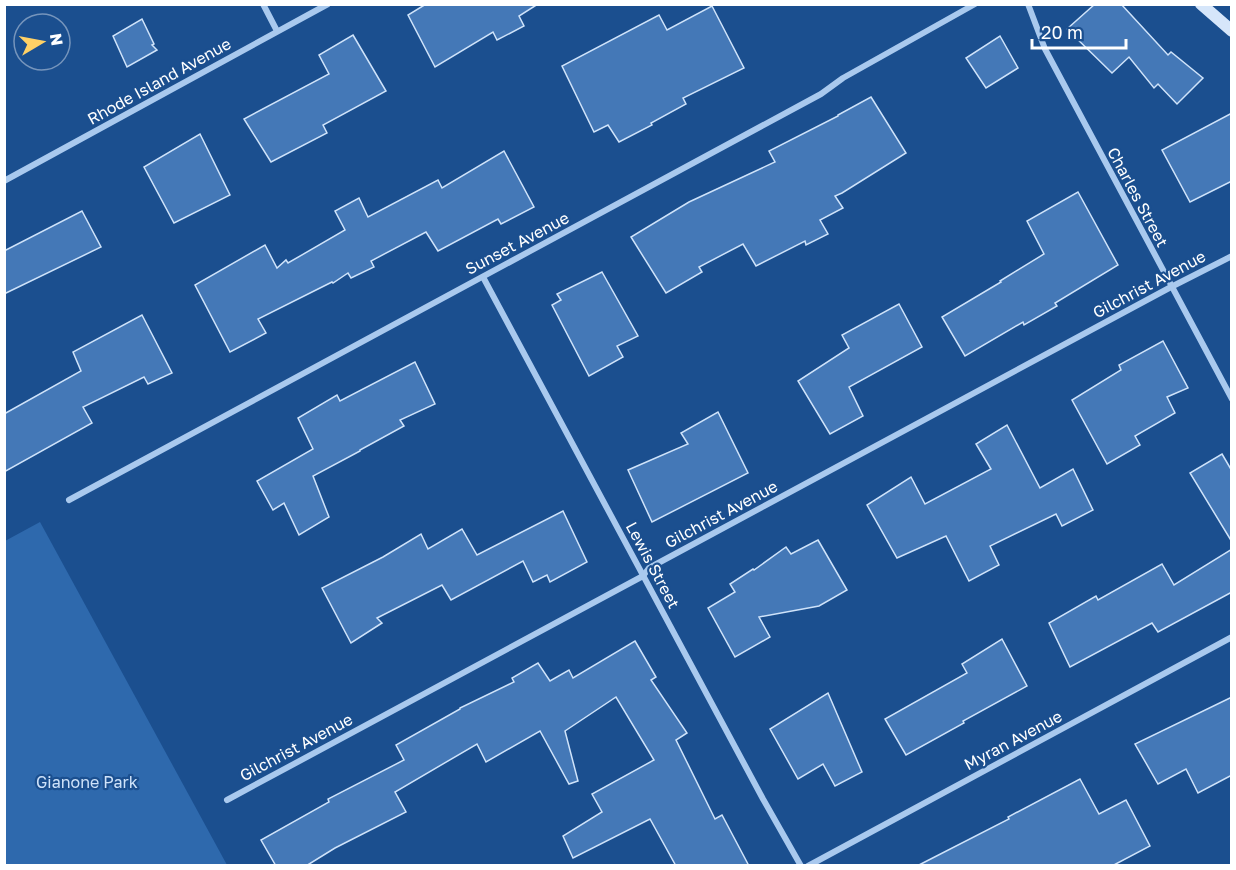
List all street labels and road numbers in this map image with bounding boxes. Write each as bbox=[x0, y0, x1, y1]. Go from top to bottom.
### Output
street label: Rhode Island Avenue bbox=[84, 33, 234, 129]
street label: Charles Street bbox=[1103, 144, 1173, 250]
street label: Sunset Avenue bbox=[462, 207, 572, 279]
street label: Gilchrist Avenue bbox=[1089, 246, 1209, 322]
street label: Gilchrist Avenue bbox=[661, 476, 781, 552]
street label: Lewis Street bbox=[622, 518, 684, 612]
street label: Myran Avenue bbox=[961, 706, 1065, 774]
street label: Gilchrist Avenue bbox=[236, 709, 356, 785]

